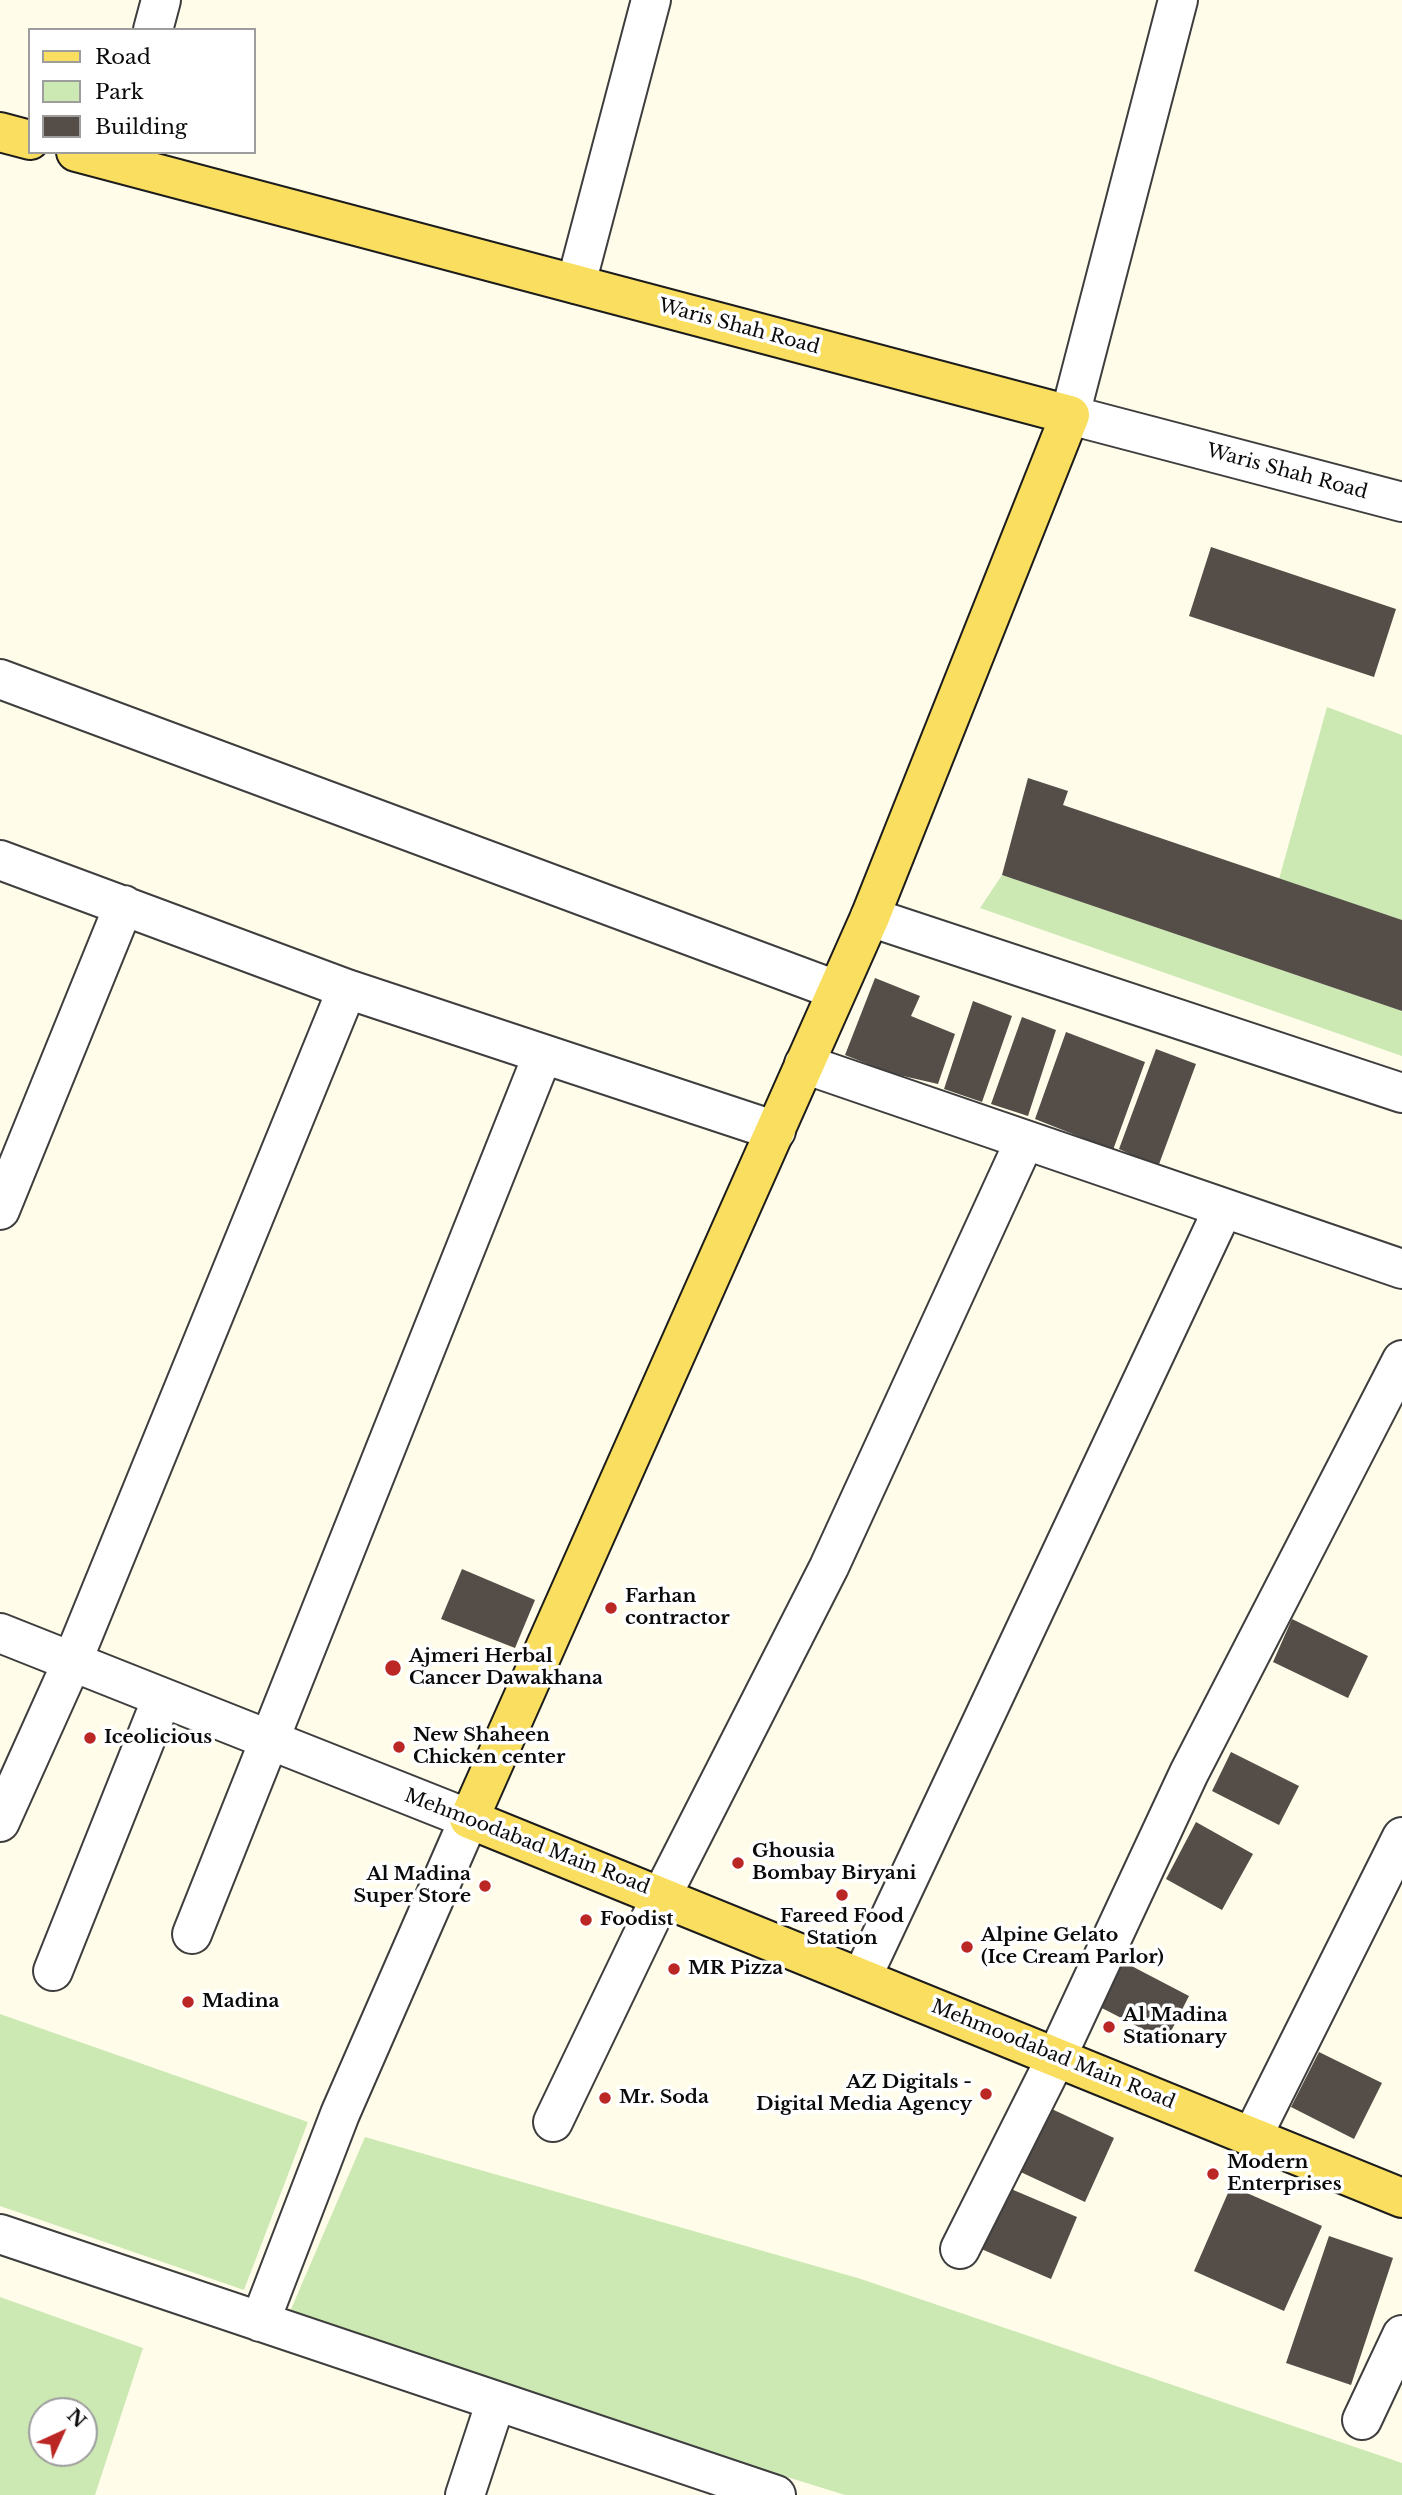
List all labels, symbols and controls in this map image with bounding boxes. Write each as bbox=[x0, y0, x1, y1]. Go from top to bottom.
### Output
legend bbox=[28, 28, 256, 154]
text: Road bbox=[95, 44, 151, 70]
text: Park bbox=[95, 79, 144, 105]
text: Building bbox=[95, 114, 187, 140]
street label: Waris Shah Road bbox=[656, 295, 822, 359]
street label: Waris Shah Road bbox=[1204, 440, 1370, 504]
place label: Farhan contractor bbox=[625, 1586, 730, 1630]
marker: Farhan contractor bbox=[603, 1600, 619, 1616]
place label: Ajmeri Herbal Cancer Dawakhana bbox=[409, 1646, 603, 1690]
marker: Ajmeri Herbal Cancer Dawakhana bbox=[383, 1658, 403, 1678]
place label: New Shaheen Chicken center bbox=[413, 1725, 565, 1769]
place label: Iceolicious bbox=[104, 1727, 212, 1749]
marker: Iceolicious bbox=[82, 1730, 98, 1746]
marker: New Shaheen Chicken center bbox=[391, 1739, 407, 1755]
street label: Mehmoodabad Main Road bbox=[401, 1785, 653, 1899]
place label: Ghousia Bombay Biryani bbox=[752, 1841, 916, 1885]
marker: Ghousia Bombay Biryani bbox=[730, 1855, 746, 1871]
place label: Al Madina Super Store bbox=[353, 1864, 471, 1908]
marker: Al Madina Super Store bbox=[477, 1878, 493, 1894]
marker: Fareed Food Station bbox=[834, 1887, 850, 1903]
place label: Fareed Food Station bbox=[780, 1906, 904, 1950]
place label: Foodist bbox=[600, 1909, 674, 1931]
marker: Foodist bbox=[578, 1912, 594, 1928]
place label: Alpine Gelato (Ice Cream Parlor) bbox=[981, 1925, 1164, 1969]
marker: Alpine Gelato (Ice Cream Parlor) bbox=[959, 1939, 975, 1955]
place label: MR Pizza bbox=[688, 1958, 783, 1980]
marker: MR Pizza bbox=[666, 1961, 682, 1977]
place label: Madina bbox=[202, 1991, 279, 2013]
marker: Madina bbox=[180, 1994, 196, 2010]
street label: Mehmoodabad Main Road bbox=[928, 1996, 1178, 2114]
place label: Al Madina Stationary bbox=[1123, 2005, 1228, 2049]
marker: Al Madina Stationary bbox=[1101, 2019, 1117, 2035]
place label: AZ Digitals - Digital Media Agency bbox=[756, 2072, 972, 2116]
marker: AZ Digitals - Digital Media Agency bbox=[978, 2086, 994, 2102]
place label: Mr. Soda bbox=[619, 2087, 709, 2109]
marker: Mr. Soda bbox=[597, 2090, 613, 2106]
place label: Modern Enterprises bbox=[1227, 2152, 1342, 2196]
marker: Modern Enterprises bbox=[1205, 2166, 1221, 2182]
north arrow bbox=[28, 2397, 98, 2467]
text: N bbox=[62, 2404, 91, 2433]

